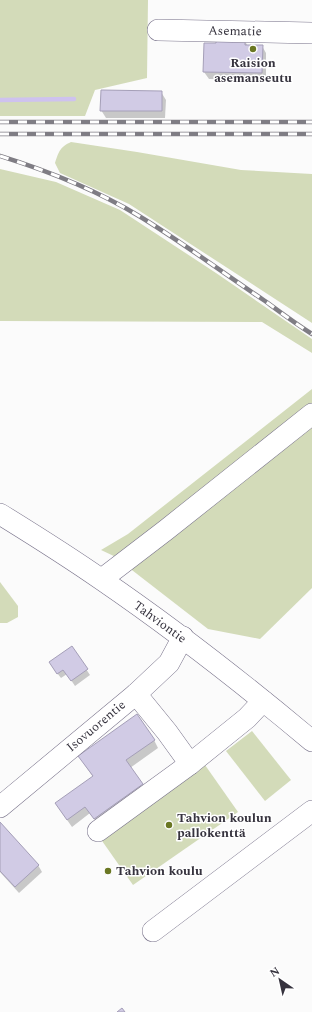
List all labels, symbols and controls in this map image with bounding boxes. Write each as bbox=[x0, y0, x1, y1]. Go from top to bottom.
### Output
street label: Asematie bbox=[208, 21, 262, 41]
marker: Raision asemanseutu bbox=[248, 44, 258, 54]
place label: Raision asemanseutu bbox=[214, 53, 292, 88]
street label: Tahviontie bbox=[129, 596, 191, 648]
street label: Isovuorentie bbox=[62, 695, 130, 757]
place label: Tahvion koulun pallokenttä bbox=[177, 808, 272, 843]
marker: Tahvion koulun pallokenttä bbox=[164, 820, 174, 830]
place label: Tahvion koulu bbox=[116, 861, 203, 881]
marker: Tahvion koulu bbox=[103, 866, 113, 876]
north arrow bbox=[260, 960, 300, 1000]
text: N bbox=[266, 963, 283, 982]

